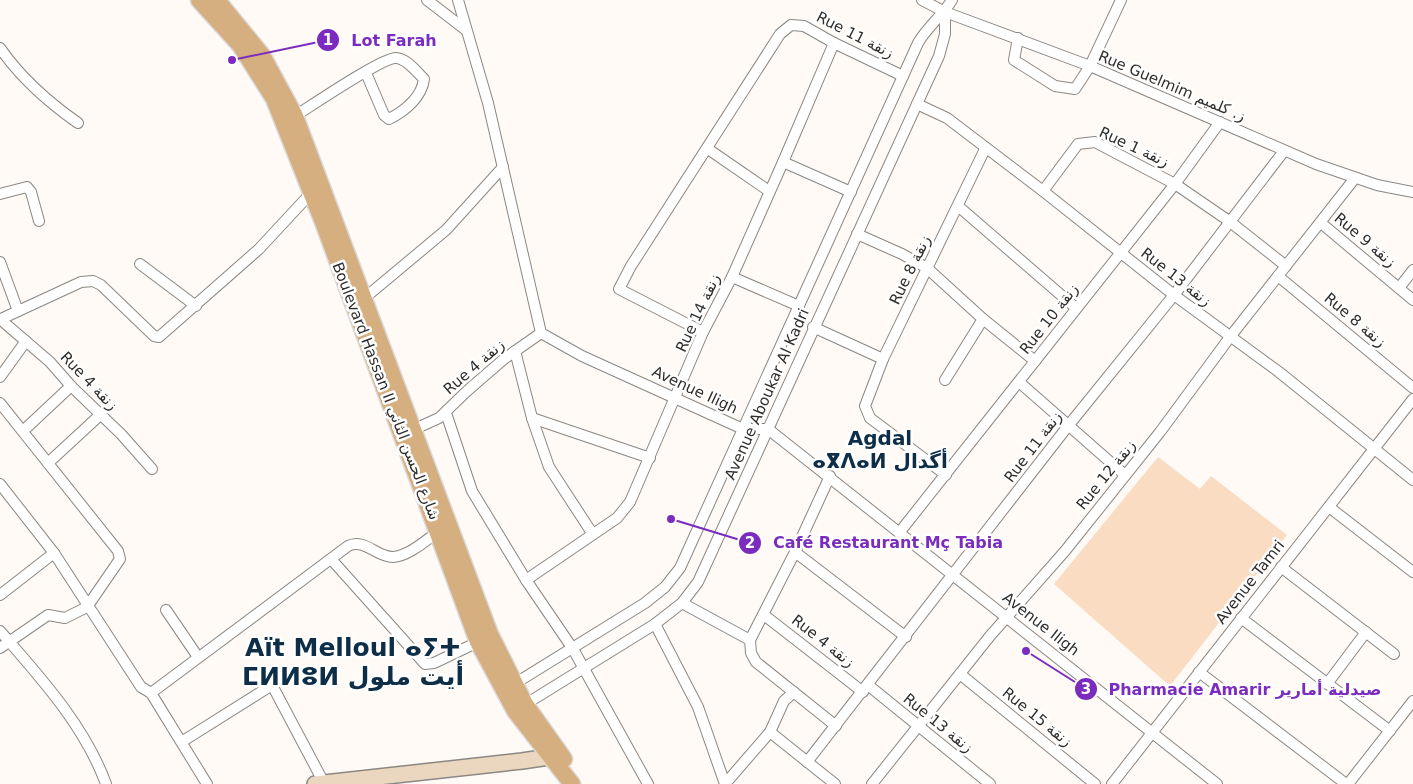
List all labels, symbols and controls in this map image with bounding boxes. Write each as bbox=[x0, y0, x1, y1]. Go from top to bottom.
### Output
street label: Rue 11 زنقة bbox=[813, 8, 897, 62]
callout: Lot Farah bbox=[316, 25, 446, 56]
text: 1 bbox=[323, 31, 333, 49]
text: Lot Farah bbox=[351, 31, 437, 50]
street label: Rue Guelmim ز. كلميم bbox=[1096, 47, 1248, 125]
street label: Rue 1 زنقة bbox=[1096, 123, 1172, 171]
street label: Rue 9 زنقة bbox=[1331, 209, 1399, 271]
street label: Rue 8 زنقة bbox=[886, 233, 934, 307]
street label: Rue 13 زنقة bbox=[1137, 244, 1215, 310]
street label: Boulevard Hassan II شارع الحسن الثاني bbox=[327, 260, 444, 523]
street label: Rue 14 زنقة bbox=[672, 271, 724, 355]
street label: Rue 10 زنقة bbox=[1016, 280, 1082, 358]
street label: Rue 8 زنقة bbox=[1321, 289, 1389, 351]
street label: Avenue Aboukar Al Kadri bbox=[721, 306, 813, 482]
street label: Rue 4 زنقة bbox=[440, 336, 508, 398]
street label: Rue 4 زنقة bbox=[57, 348, 121, 414]
street label: Avenue Iligh bbox=[649, 362, 741, 418]
street label: Rue 11 زنقة bbox=[1000, 408, 1066, 486]
district label: Agdal ⴰⴳⴷⴰⵍ أگدال bbox=[812, 426, 948, 473]
street label: Rue 12 زنقة bbox=[1073, 437, 1139, 513]
callout: Café Restaurant Mç Tabia bbox=[738, 527, 1013, 558]
text: Café Restaurant Mç Tabia bbox=[773, 533, 1003, 552]
text: 2 bbox=[745, 534, 755, 552]
street label: Avenue Tamri bbox=[1212, 537, 1288, 627]
street label: Avenue Iligh bbox=[999, 588, 1083, 660]
street label: Rue 4 زنقة bbox=[788, 611, 858, 671]
district label: Aït Melloul ⴰⵢⵜ ⵎⵍⵍⵓⵍ أيت ملول bbox=[242, 633, 464, 692]
callout: Pharmacie Amarir صيدلية أمارير bbox=[1073, 674, 1391, 705]
text: Pharmacie Amarir صيدلية أمارير bbox=[1109, 679, 1381, 699]
text: 3 bbox=[1081, 680, 1091, 698]
street label: Rue 15 زنقة bbox=[999, 684, 1075, 750]
street label: Rue 13 زنقة bbox=[900, 690, 976, 756]

